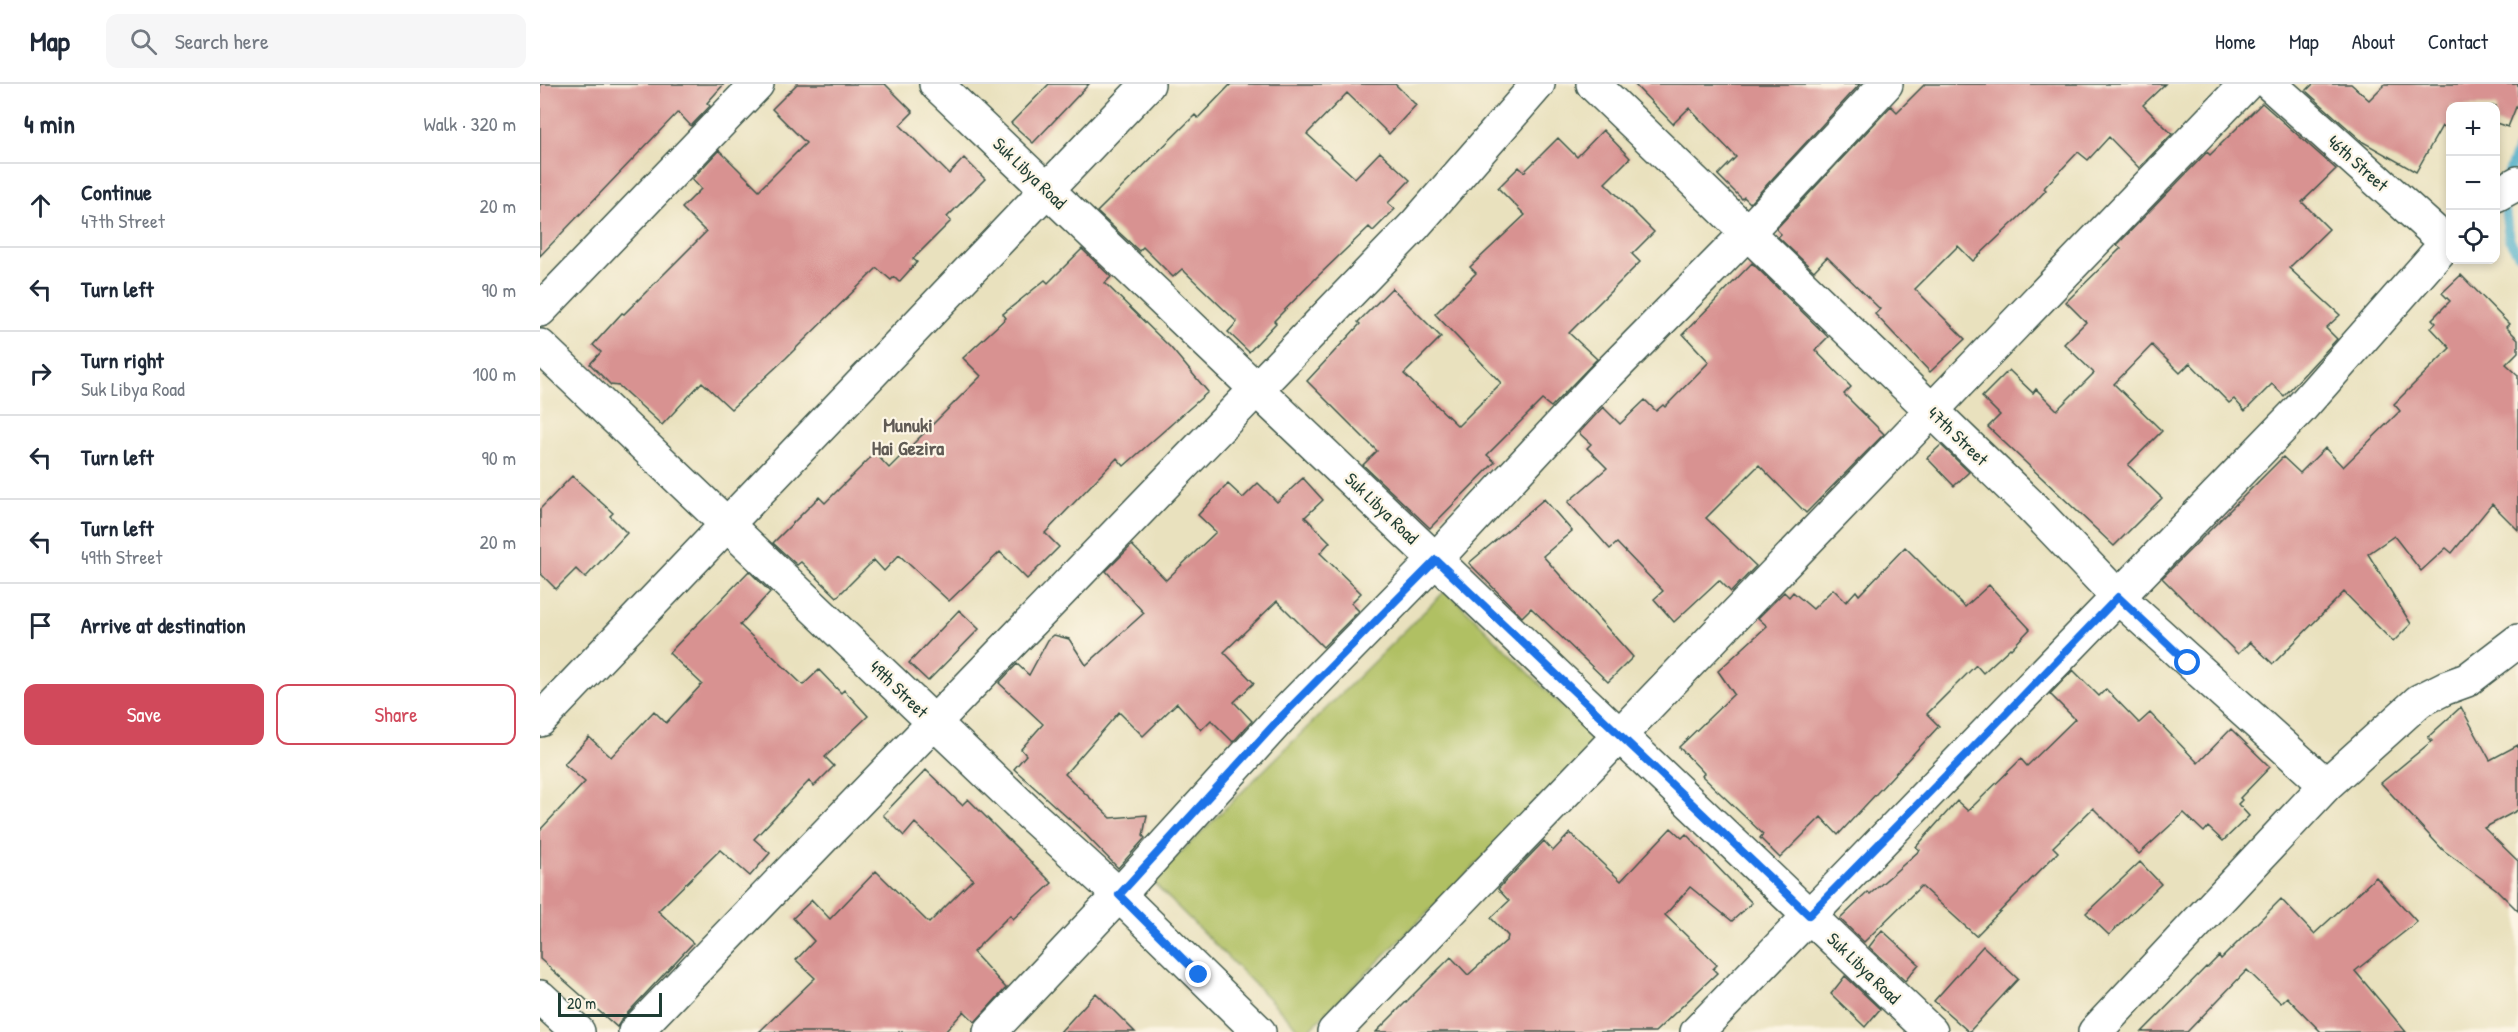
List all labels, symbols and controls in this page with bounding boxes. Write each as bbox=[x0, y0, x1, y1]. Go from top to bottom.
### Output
search box bbox=[106, 14, 526, 68]
text: Map bbox=[30, 22, 70, 60]
icon: search bbox=[127, 25, 160, 58]
text: Search here bbox=[175, 26, 269, 56]
text: Home bbox=[2215, 27, 2256, 56]
text: Map bbox=[2289, 27, 2319, 56]
text: About bbox=[2352, 27, 2395, 56]
text: Contact bbox=[2428, 27, 2488, 56]
map controls bbox=[2446, 102, 2500, 264]
button: + bbox=[2446, 102, 2500, 156]
text: 4 min bbox=[24, 106, 75, 141]
text: Walk · 320 m bbox=[424, 110, 516, 137]
street label: 46th Street bbox=[2322, 129, 2394, 197]
street label: Suk Libya Road bbox=[988, 132, 1072, 214]
button: − bbox=[2446, 156, 2500, 210]
text: Continue bbox=[81, 177, 152, 207]
icon: ahead bbox=[24, 189, 57, 222]
text: 20 m bbox=[479, 192, 516, 219]
text: 47th Street bbox=[81, 207, 165, 234]
button: locate bbox=[2446, 210, 2500, 264]
icon: left bbox=[24, 273, 57, 306]
text: Turn left bbox=[81, 274, 154, 304]
text: 90 m bbox=[482, 276, 516, 303]
text: Turn right bbox=[81, 345, 164, 375]
icon: right bbox=[24, 357, 57, 390]
text: 100 m bbox=[473, 360, 516, 387]
text: Suk Libya Road bbox=[81, 375, 185, 402]
street label: 47th Street bbox=[1922, 401, 1994, 472]
district label: Munuki Hai Gezira bbox=[872, 411, 944, 461]
icon: left bbox=[24, 441, 57, 474]
text: Turn left bbox=[81, 442, 154, 472]
text: 90 m bbox=[482, 444, 516, 471]
street label: Suk Libya Road bbox=[1340, 467, 1424, 549]
text: Turn left bbox=[81, 513, 154, 543]
icon: left bbox=[24, 525, 57, 558]
text: 20 m bbox=[479, 528, 516, 555]
text: 49th Street bbox=[81, 543, 162, 570]
icon: arrive bbox=[24, 609, 57, 642]
text: Arrive at destination bbox=[81, 610, 246, 640]
route start bbox=[2174, 649, 2200, 675]
street label: 49th Street bbox=[864, 655, 935, 724]
button: Save bbox=[24, 684, 264, 745]
button: Share bbox=[276, 684, 516, 745]
street label: Suk Libya Road bbox=[1822, 927, 1906, 1009]
route end bbox=[1185, 961, 1211, 987]
scale bar bbox=[558, 990, 662, 1018]
text: 20 m bbox=[567, 992, 596, 1014]

